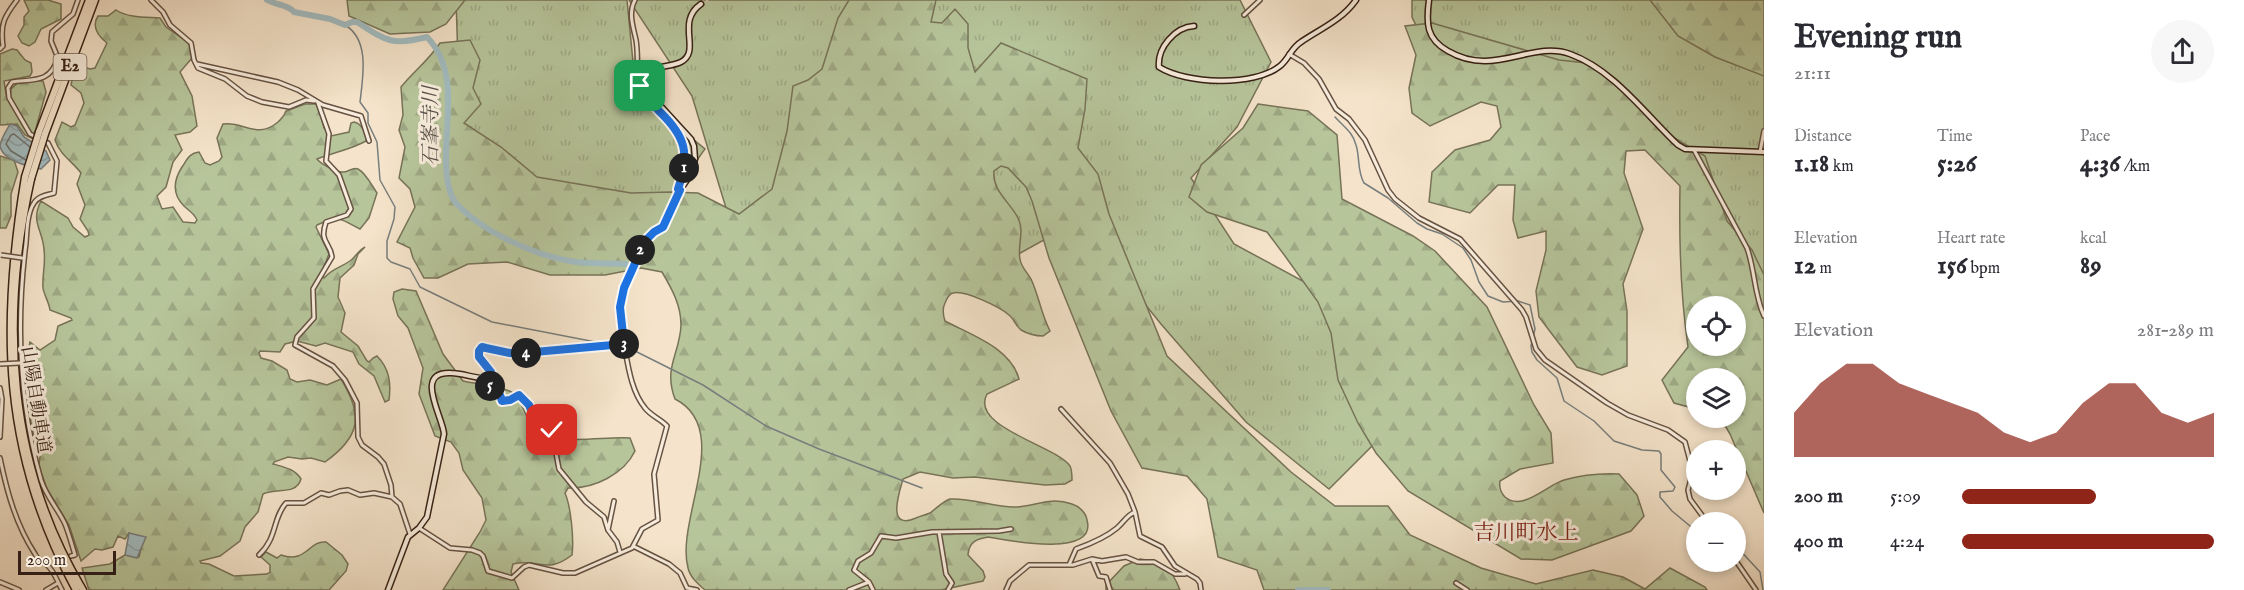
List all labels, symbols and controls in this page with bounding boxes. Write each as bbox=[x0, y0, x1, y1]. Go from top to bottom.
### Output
text: Evening run bbox=[1794, 17, 1962, 59]
button: share bbox=[2151, 20, 2214, 83]
road number: E2 bbox=[54, 54, 86, 80]
pin bbox=[614, 60, 665, 111]
text: 21:11 bbox=[1794, 61, 1831, 86]
icon: arrive bbox=[623, 69, 656, 102]
water label: 石峯寺川 bbox=[419, 84, 444, 166]
text: Distance bbox=[1794, 127, 1852, 147]
text: Time bbox=[1937, 127, 1973, 147]
text: Pace bbox=[2080, 127, 2110, 147]
text: 1.18 bbox=[1794, 147, 1829, 180]
text: 5:26 bbox=[1937, 147, 1976, 180]
text: 4:36 bbox=[2080, 147, 2120, 180]
pin: 1 bbox=[669, 153, 699, 183]
text: km bbox=[1829, 157, 1854, 177]
text: /km bbox=[2120, 157, 2150, 177]
text: 1 bbox=[681, 158, 687, 178]
text: Elevation bbox=[1794, 229, 1857, 249]
text: Heart rate bbox=[1937, 229, 2005, 249]
text: kcal bbox=[2080, 229, 2107, 249]
pin: 2 bbox=[625, 235, 655, 265]
text: 2 bbox=[636, 240, 644, 260]
text: 12 bbox=[1794, 249, 1816, 282]
text: 156 bbox=[1937, 249, 1967, 282]
text: 89 bbox=[2080, 249, 2102, 282]
text: m bbox=[1816, 259, 1832, 279]
text: bpm bbox=[1967, 259, 2000, 279]
map controls bbox=[1686, 296, 1746, 572]
button: locate bbox=[1686, 296, 1746, 356]
text: Elevation bbox=[1794, 318, 1873, 343]
text: 281–289 m bbox=[2137, 318, 2214, 343]
pin: 3 bbox=[609, 329, 639, 359]
text: 3 bbox=[621, 334, 627, 354]
pin: 4 bbox=[511, 338, 541, 368]
text: 4 bbox=[522, 343, 530, 363]
street label: 山陽自動車道 bbox=[15, 345, 55, 455]
button: layers bbox=[1686, 368, 1746, 428]
pin: 5 bbox=[475, 371, 505, 401]
text: 5 bbox=[487, 376, 493, 396]
pin bbox=[526, 404, 577, 455]
icon: check bbox=[535, 413, 568, 446]
button: + bbox=[1686, 440, 1746, 500]
text: 200 m bbox=[1794, 484, 1843, 509]
text: 5:09 bbox=[1890, 484, 1921, 509]
button: − bbox=[1686, 512, 1746, 572]
district label: 吉川町水上 bbox=[1474, 520, 1579, 547]
text: 400 m bbox=[1794, 529, 1843, 554]
text: 4:24 bbox=[1890, 529, 1924, 554]
scale bar bbox=[18, 548, 116, 576]
text: 200 m bbox=[27, 551, 66, 571]

